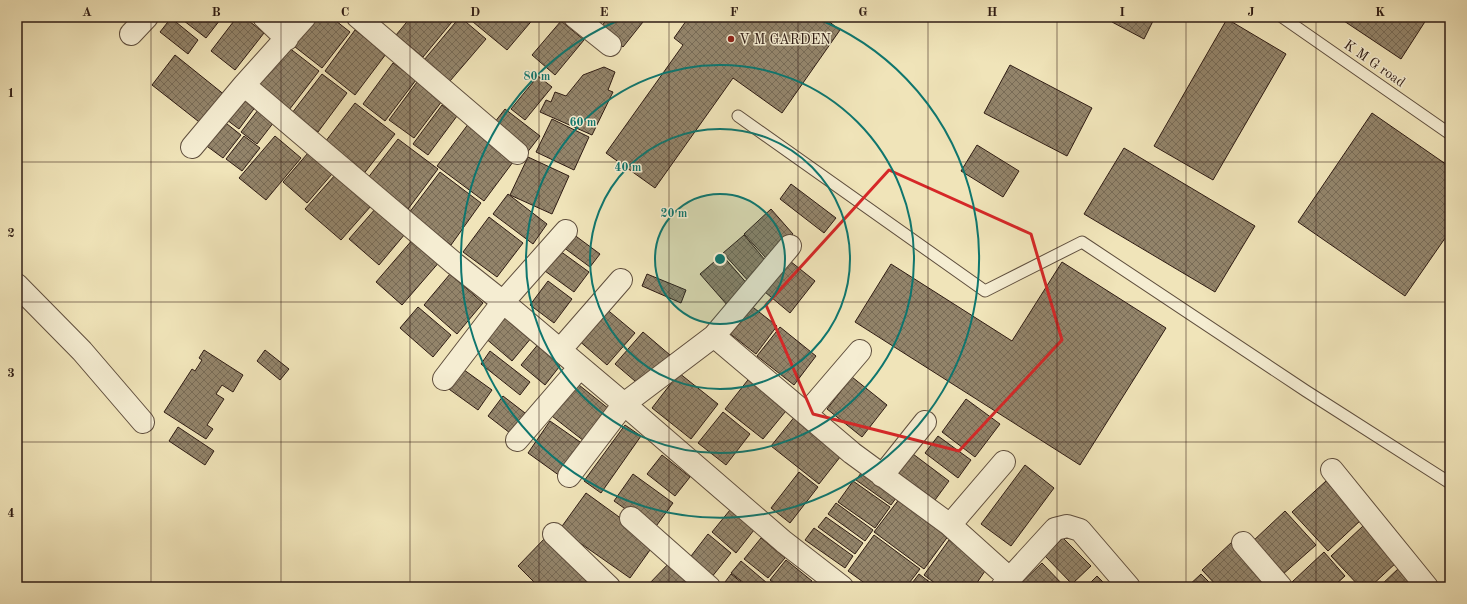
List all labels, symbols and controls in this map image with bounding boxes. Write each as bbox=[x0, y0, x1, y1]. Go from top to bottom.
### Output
text: A bbox=[82, 6, 92, 19]
text: B bbox=[211, 6, 221, 19]
text: C bbox=[341, 6, 349, 19]
text: D bbox=[470, 6, 480, 19]
text: E bbox=[600, 6, 609, 19]
text: F bbox=[730, 6, 739, 19]
text: G bbox=[858, 6, 868, 19]
text: H bbox=[987, 6, 998, 19]
text: I bbox=[1119, 6, 1125, 19]
text: J bbox=[1247, 6, 1255, 19]
text: K bbox=[1375, 6, 1385, 19]
place label: V M GARDEN bbox=[739, 33, 831, 47]
marker: V M GARDEN bbox=[726, 34, 736, 44]
street label: K M G road bbox=[1341, 38, 1408, 90]
text: 80 m bbox=[524, 71, 551, 83]
text: 1 bbox=[7, 87, 15, 100]
text: 60 m bbox=[570, 117, 597, 129]
text: 40 m bbox=[615, 162, 642, 174]
text: 20 m bbox=[661, 208, 688, 220]
text: 2 bbox=[7, 227, 15, 240]
centre of rings bbox=[713, 252, 727, 266]
text: 3 bbox=[7, 367, 15, 380]
text: 4 bbox=[7, 507, 15, 520]

